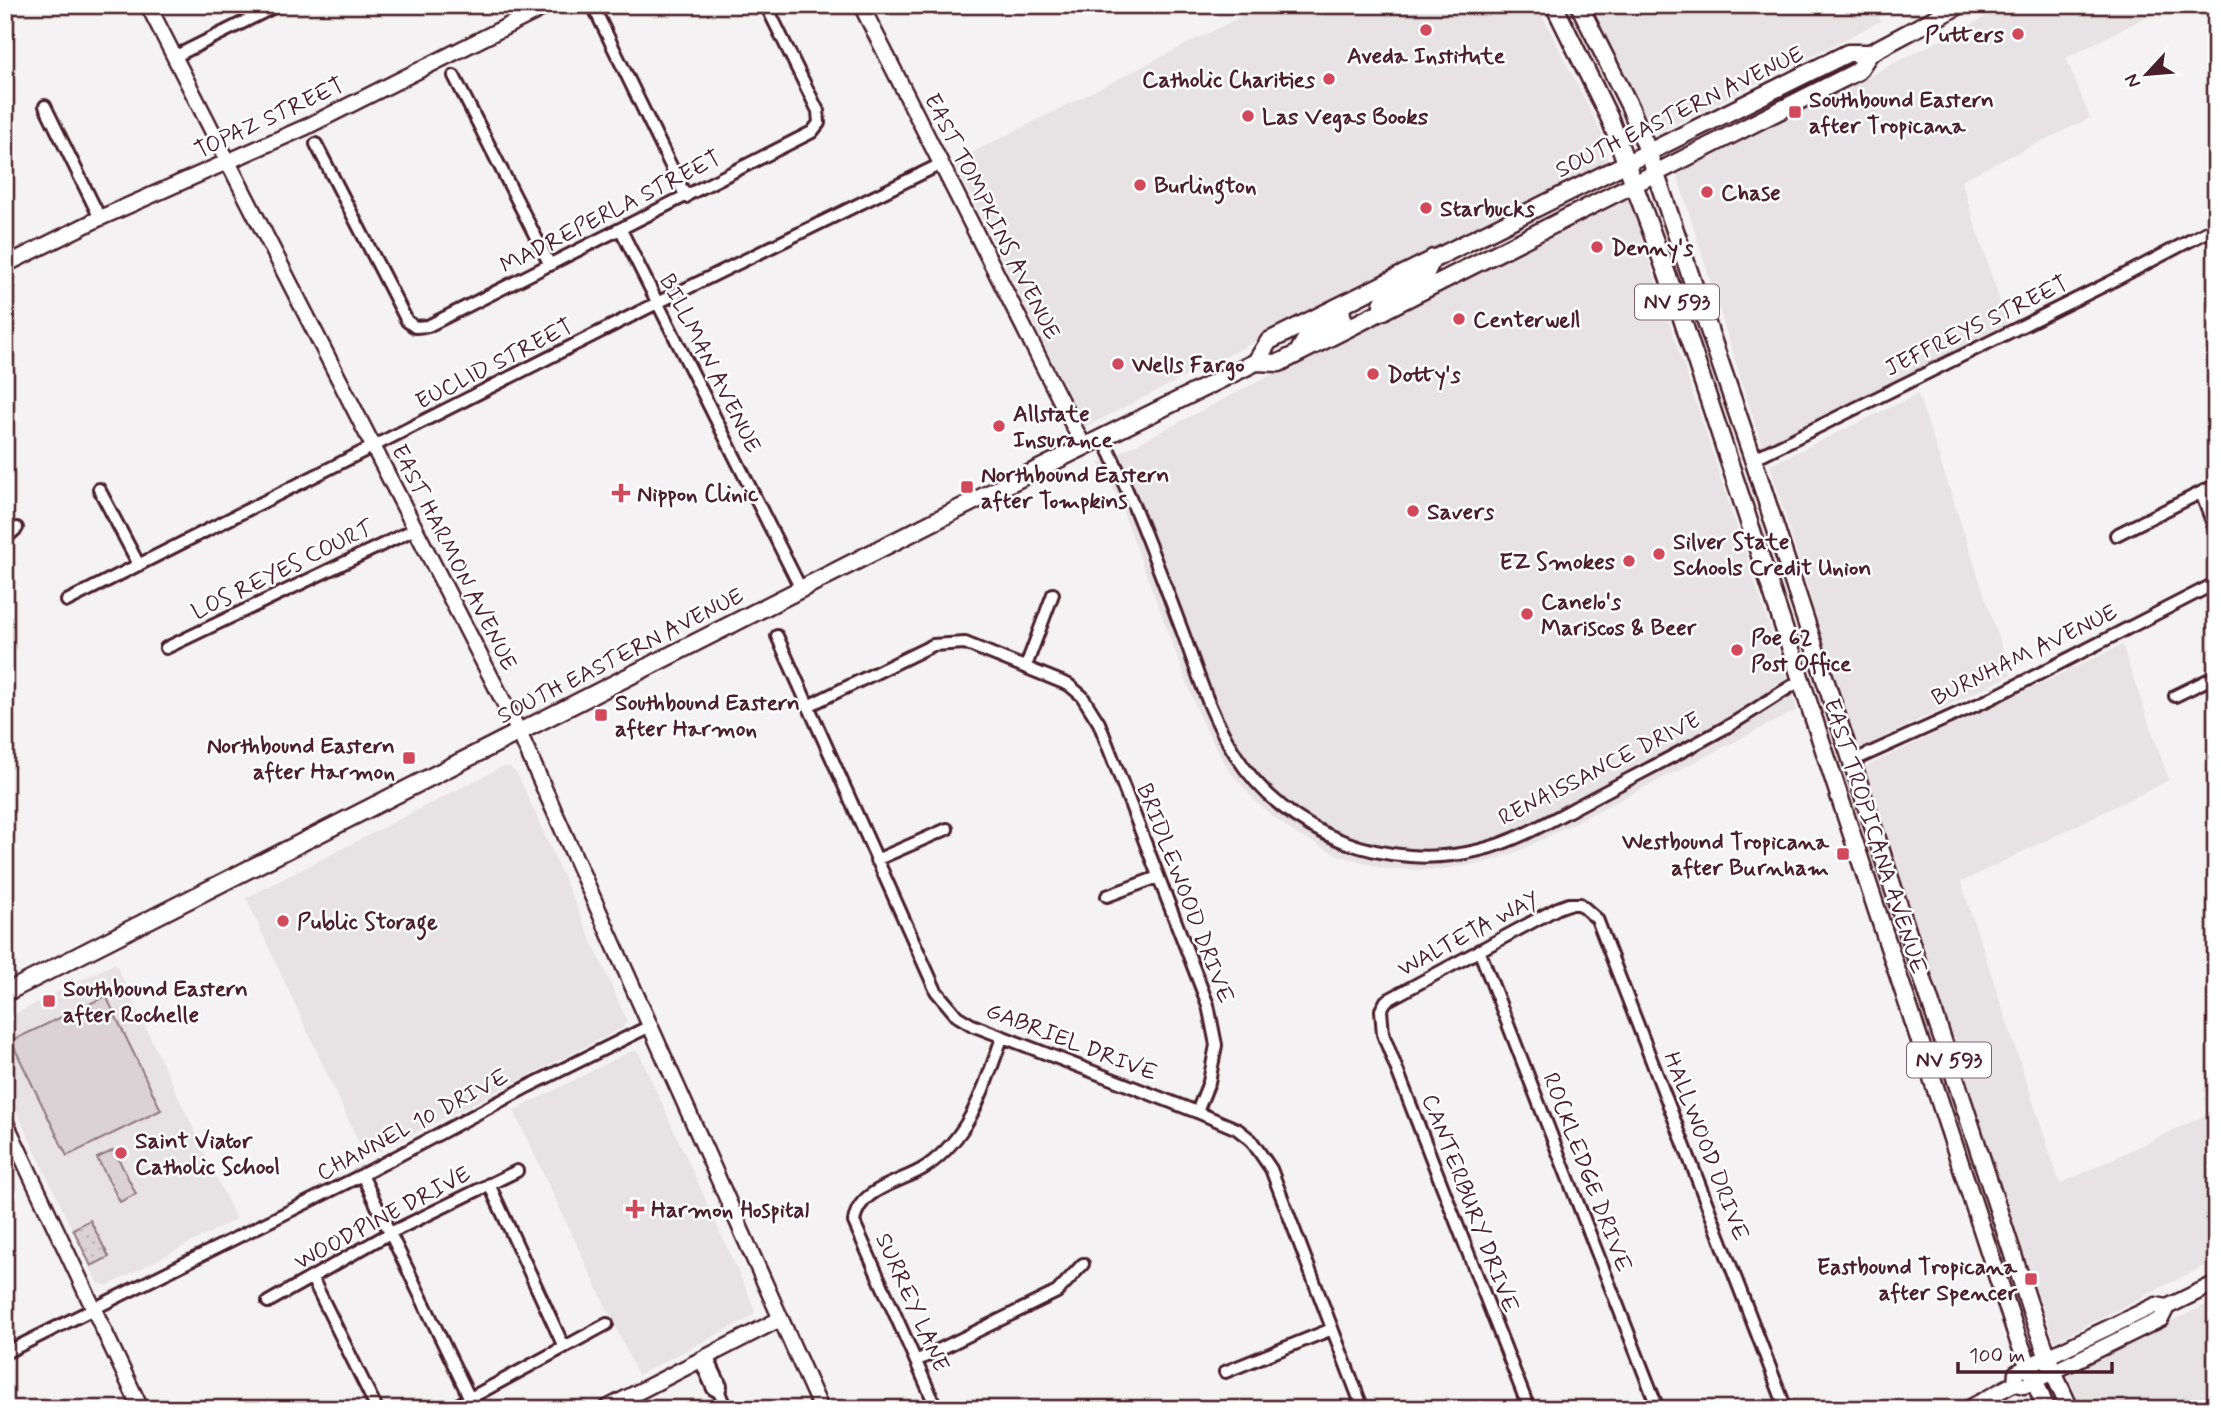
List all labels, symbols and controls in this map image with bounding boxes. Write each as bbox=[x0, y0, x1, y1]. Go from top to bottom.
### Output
place label: Putters bbox=[1925, 21, 2005, 51]
marker: Aveda Institute bbox=[1418, 22, 1434, 38]
marker: Putters bbox=[2010, 26, 2026, 42]
north arrow bbox=[2112, 38, 2182, 108]
street label: SOUTH EASTERN AVENUE bbox=[1551, 40, 1809, 186]
place label: Aveda Institute bbox=[1347, 42, 1506, 72]
place label: Catholic Charities bbox=[1142, 66, 1316, 96]
text: N bbox=[2119, 70, 2147, 92]
street label: TOPAZ STREET bbox=[190, 71, 350, 167]
marker: Catholic Charities bbox=[1321, 71, 1337, 87]
place label: Southbound Eastern after Tropicana bbox=[1809, 86, 1994, 142]
street label: EAST TOMPKINS AVENUE bbox=[916, 89, 1066, 345]
place label: Las Vegas Books bbox=[1262, 103, 1429, 133]
marker: Southbound Eastern after Tropicana bbox=[1787, 104, 1803, 120]
marker: Las Vegas Books bbox=[1240, 108, 1256, 124]
street label: MADREPERLA STREET bbox=[495, 144, 726, 282]
place label: Burlington bbox=[1154, 172, 1257, 205]
marker: Burlington bbox=[1132, 177, 1148, 193]
place label: Chase bbox=[1721, 179, 1781, 209]
marker: Chase bbox=[1699, 184, 1715, 200]
place label: Starbucks bbox=[1440, 195, 1536, 225]
marker: Starbucks bbox=[1418, 200, 1434, 216]
place label: Denny's bbox=[1611, 234, 1694, 264]
marker: Denny's bbox=[1589, 239, 1605, 255]
street label: BILLMAN AVENUE bbox=[651, 269, 767, 459]
street label: JEFFREYS STREET bbox=[1880, 269, 2074, 384]
road number: NV 593 bbox=[1635, 284, 1719, 320]
place label: Centerwell bbox=[1473, 306, 1580, 336]
marker: Centerwell bbox=[1451, 311, 1467, 327]
street label: EUCLID STREET bbox=[411, 312, 579, 417]
place label: Wells Fargo bbox=[1131, 351, 1245, 381]
marker: Wells Fargo bbox=[1110, 356, 1126, 372]
place label: Dotty's bbox=[1387, 361, 1462, 391]
marker: Dotty's bbox=[1365, 366, 1381, 382]
place label: Allstate Insurance bbox=[1013, 400, 1114, 456]
marker: Allstate Insurance bbox=[991, 418, 1007, 434]
street label: EAST HARMON AVENUE bbox=[383, 440, 523, 676]
place label: Northbound Eastern after Tompkins bbox=[981, 461, 1169, 517]
marker: Northbound Eastern after Tompkins bbox=[959, 479, 975, 495]
place label: Nippon Clinic bbox=[637, 480, 759, 510]
marker: Nippon Clinic bbox=[611, 483, 631, 503]
place label: Savers bbox=[1427, 498, 1495, 528]
marker: Savers bbox=[1405, 503, 1421, 519]
street label: LOS REYES COURT bbox=[187, 513, 380, 628]
place label: Silver State Schools Credit Union bbox=[1673, 528, 1871, 584]
marker: Silver State Schools Credit Union bbox=[1651, 546, 1667, 562]
place label: EZ Smokes bbox=[1499, 548, 1616, 578]
marker: EZ Smokes bbox=[1621, 553, 1637, 569]
street label: SOUTH EASTERN AVENUE bbox=[493, 582, 749, 732]
place label: Canelo's Mariscos & Beer bbox=[1541, 588, 1698, 644]
street label: BURNHAM AVENUE bbox=[1927, 598, 2123, 714]
marker: Canelo's Mariscos & Beer bbox=[1519, 606, 1535, 622]
place label: Poe 62 Post Office bbox=[1751, 624, 1852, 680]
marker: Poe 62 Post Office bbox=[1729, 642, 1745, 658]
place label: Southbound Eastern after Harmon bbox=[615, 689, 800, 745]
street label: EAST TROPICANA AVENUE bbox=[1815, 695, 1933, 978]
street label: RENAISSANCE DRIVE bbox=[1494, 706, 1706, 834]
marker: Southbound Eastern after Harmon bbox=[593, 707, 609, 723]
place label: Northbound Eastern after Harmon bbox=[207, 732, 395, 788]
marker: Northbound Eastern after Harmon bbox=[401, 750, 417, 766]
street label: BRIDLEWOOD DRIVE bbox=[1128, 779, 1240, 1008]
place label: Westbound Tropicana after Burnham bbox=[1621, 828, 1830, 884]
marker: Westbound Tropicana after Burnham bbox=[1835, 846, 1851, 862]
street label: WALTETA WAY bbox=[1393, 885, 1545, 985]
place label: Public Storage bbox=[297, 908, 438, 941]
marker: Public Storage bbox=[275, 913, 291, 929]
place label: Southbound Eastern after Rochelle bbox=[63, 975, 248, 1031]
marker: Southbound Eastern after Rochelle bbox=[41, 993, 57, 1009]
street label: GABRIEL DRIVE bbox=[981, 996, 1161, 1089]
road number: NV 593 bbox=[1907, 1042, 1991, 1078]
street label: HALLWOOD DRIVE bbox=[1655, 1048, 1755, 1246]
street label: CHANNEL 10 DRIVE bbox=[312, 1062, 514, 1189]
street label: ROCKLEDGE DRIVE bbox=[1534, 1069, 1638, 1277]
street label: CANTERBURY DRIVE bbox=[1414, 1090, 1525, 1317]
place label: Saint Viator Catholic School bbox=[135, 1127, 280, 1183]
marker: Saint Viator Catholic School bbox=[113, 1145, 129, 1161]
street label: WOODPINE DRIVE bbox=[290, 1160, 476, 1278]
place label: Harmon Hospital bbox=[651, 1196, 809, 1226]
marker: Harmon Hospital bbox=[625, 1199, 645, 1219]
street label: SURREY LANE bbox=[867, 1229, 955, 1377]
place label: Eastbound Tropicana after Spencer bbox=[1817, 1253, 2018, 1309]
marker: Eastbound Tropicana after Spencer bbox=[2023, 1271, 2039, 1287]
scale bar bbox=[1958, 1330, 2112, 1374]
text: 100 m bbox=[1969, 1342, 2025, 1370]

